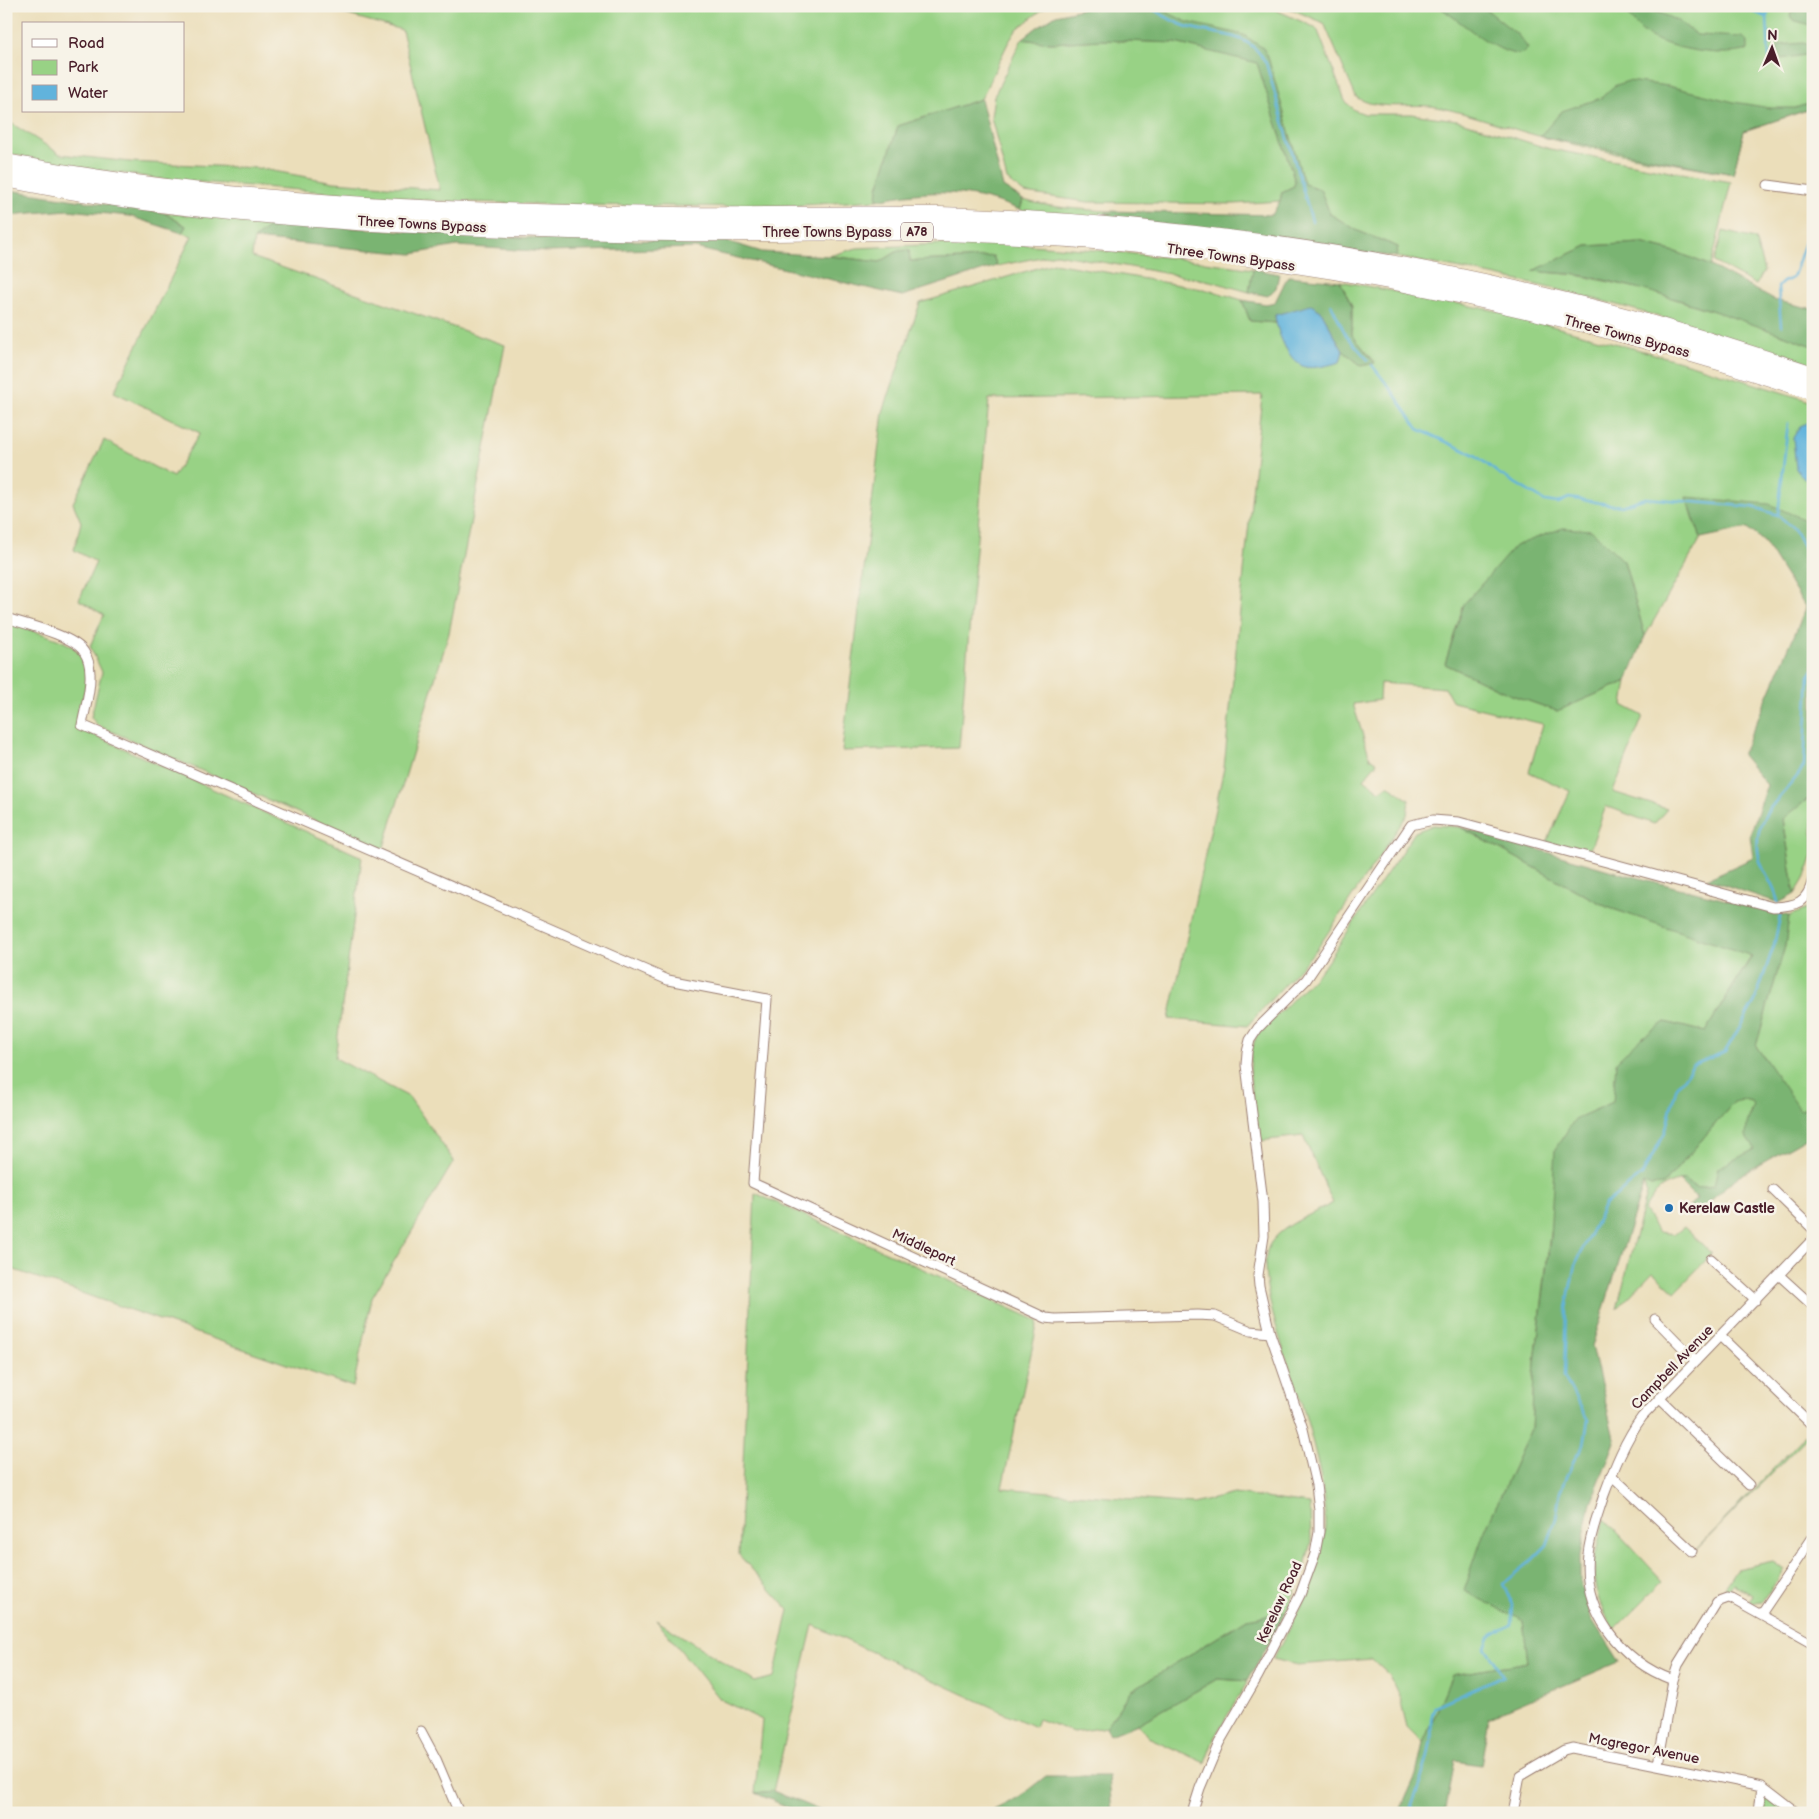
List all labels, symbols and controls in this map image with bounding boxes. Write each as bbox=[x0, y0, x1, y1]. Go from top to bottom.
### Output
legend bbox=[22, 22, 185, 112]
north arrow bbox=[1746, 22, 1796, 72]
text: N bbox=[1767, 27, 1778, 44]
text: Road bbox=[68, 34, 104, 53]
text: Park bbox=[68, 58, 99, 77]
text: Water bbox=[68, 84, 108, 103]
street label: Three Towns Bypass bbox=[357, 213, 487, 236]
road number: A78 bbox=[901, 222, 933, 242]
street label: Three Towns Bypass bbox=[762, 224, 892, 241]
street label: Three Towns Bypass bbox=[1166, 240, 1296, 275]
street label: Three Towns Bypass bbox=[1562, 312, 1692, 361]
place label: Kerelaw Castle bbox=[1679, 1200, 1775, 1217]
marker: Kerelaw Castle bbox=[1663, 1202, 1675, 1214]
street label: Middlepart bbox=[889, 1225, 959, 1270]
street label: Campbell Avenue bbox=[1628, 1322, 1717, 1413]
street label: Kerelaw Road bbox=[1253, 1559, 1306, 1646]
street label: Mcgregor Avenue bbox=[1587, 1729, 1701, 1768]

